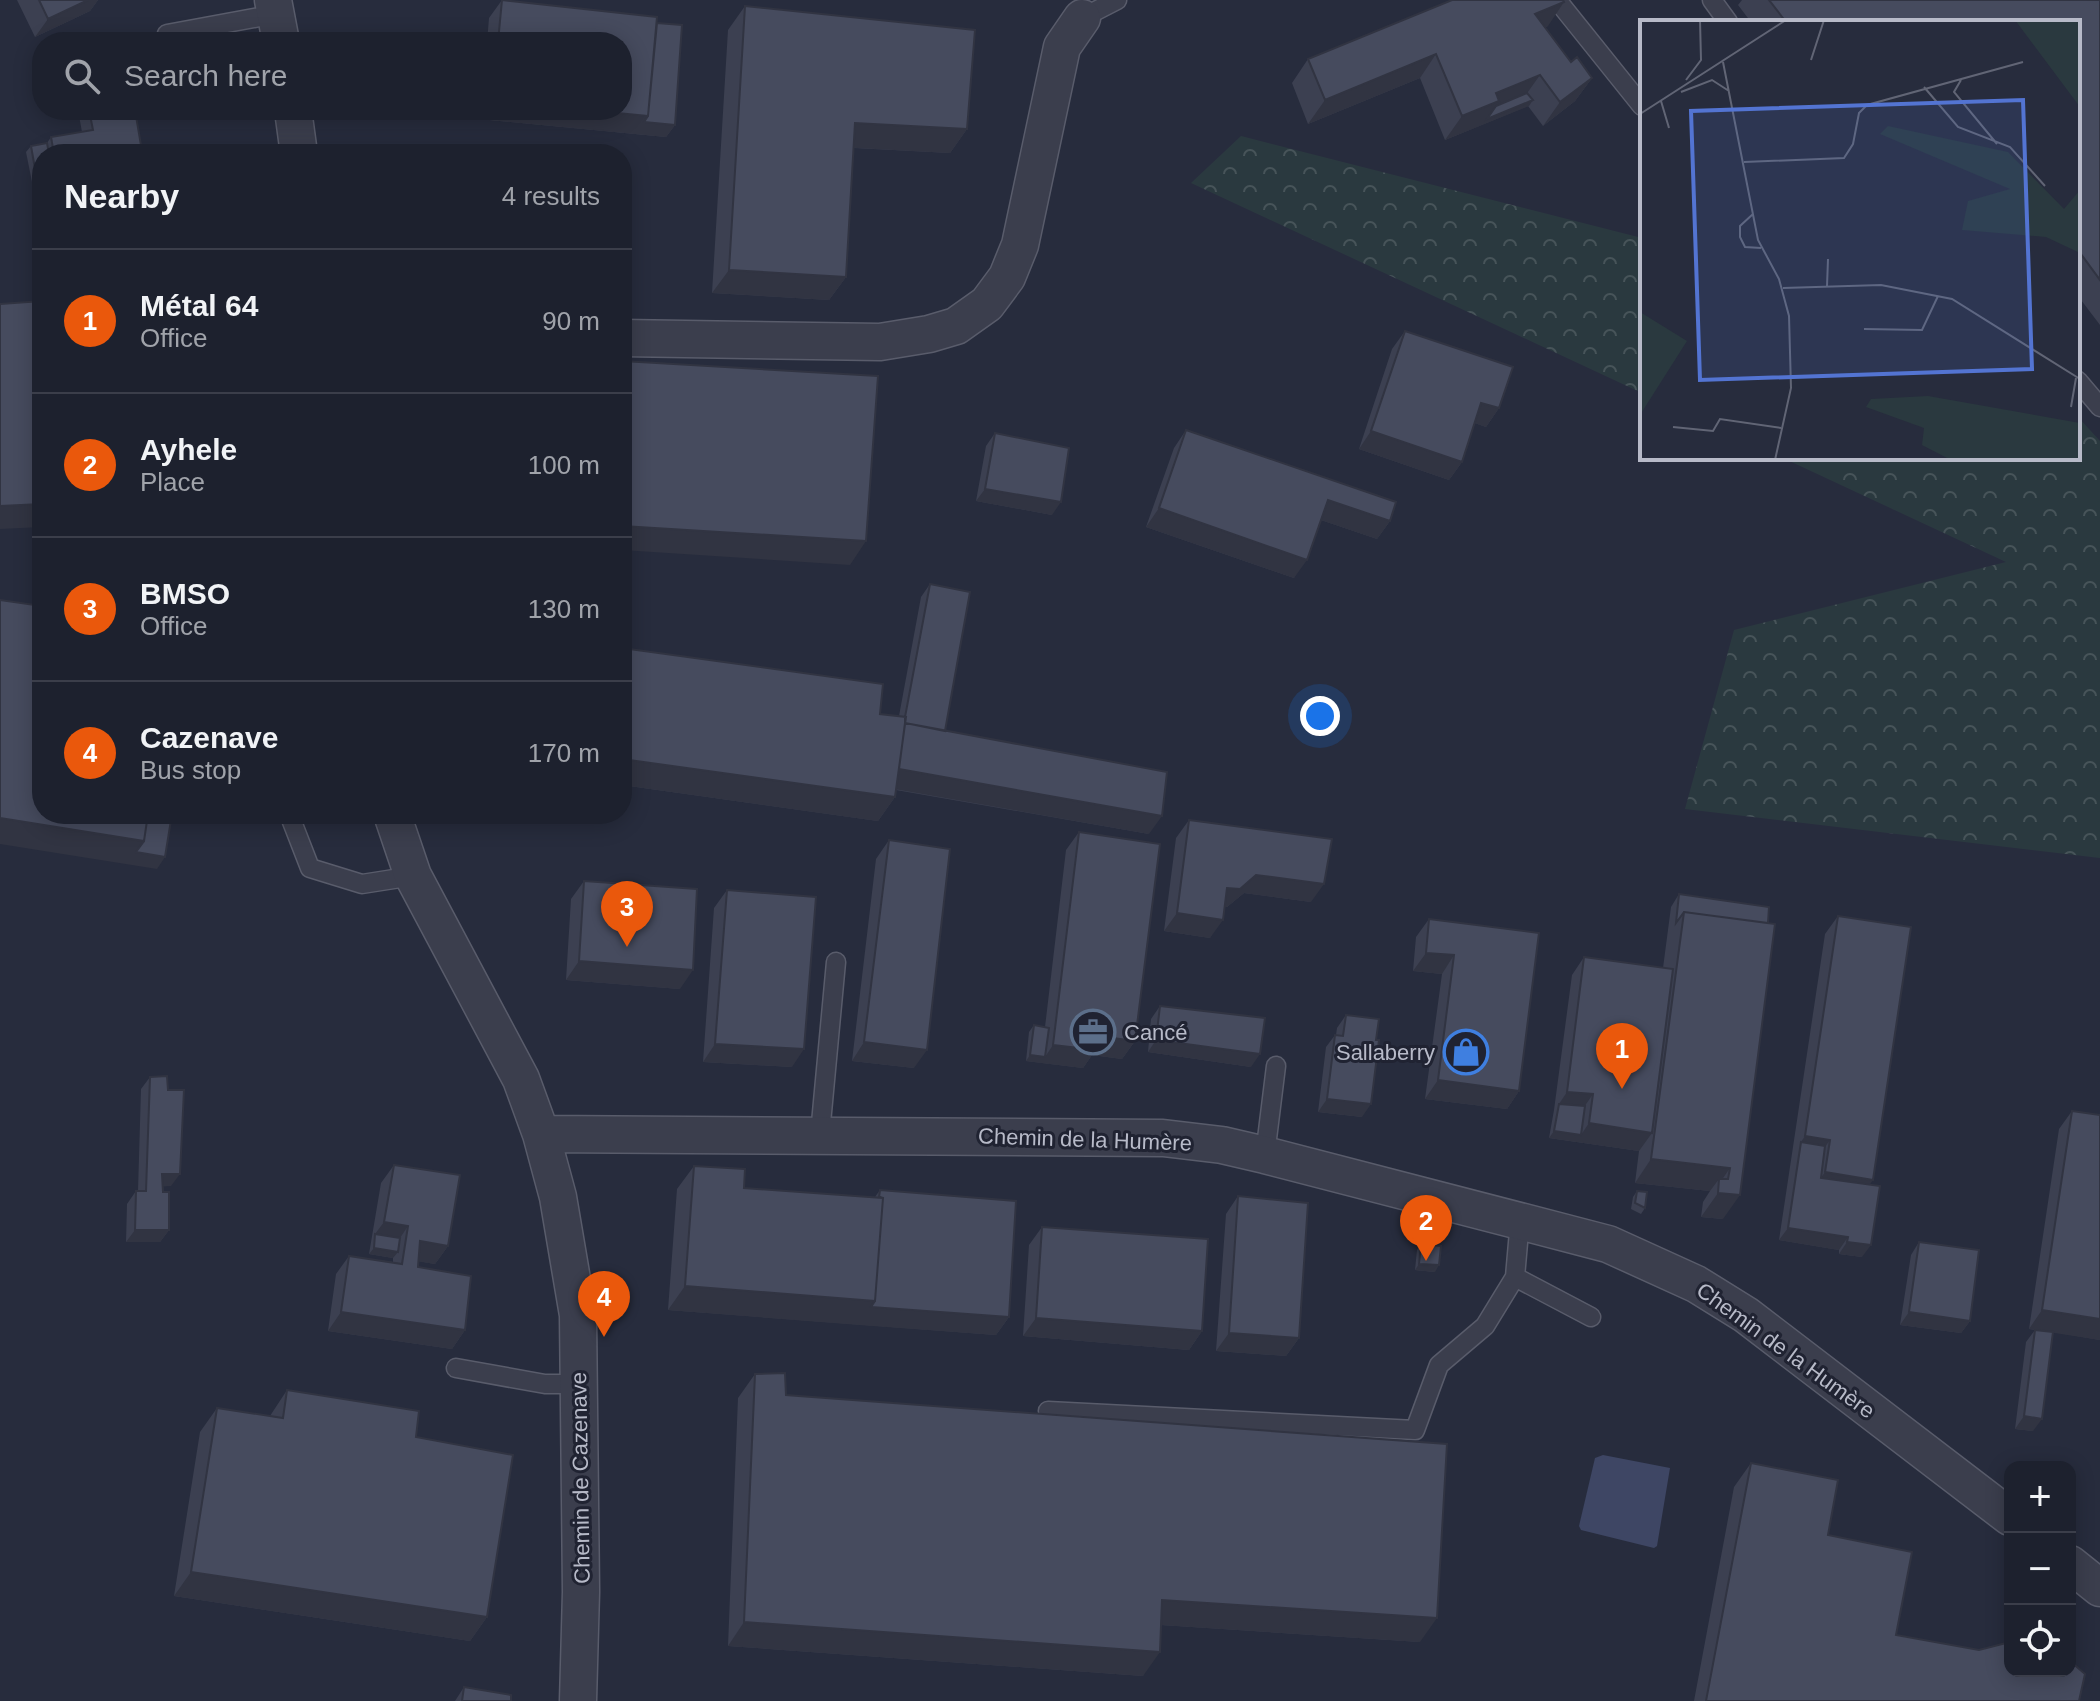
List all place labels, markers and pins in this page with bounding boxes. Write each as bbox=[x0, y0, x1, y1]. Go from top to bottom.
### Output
pin: 3 bbox=[601, 881, 653, 947]
office icon: Cancé bbox=[1069, 1008, 1117, 1056]
place label: Cancé bbox=[1124, 1020, 1188, 1045]
pin: 1 bbox=[1596, 1023, 1648, 1089]
shop icon: Sallaberry bbox=[1442, 1028, 1490, 1076]
place label: Sallaberry bbox=[1336, 1040, 1435, 1065]
pin: 2 bbox=[1400, 1195, 1452, 1261]
pin: 4 bbox=[578, 1271, 630, 1337]

